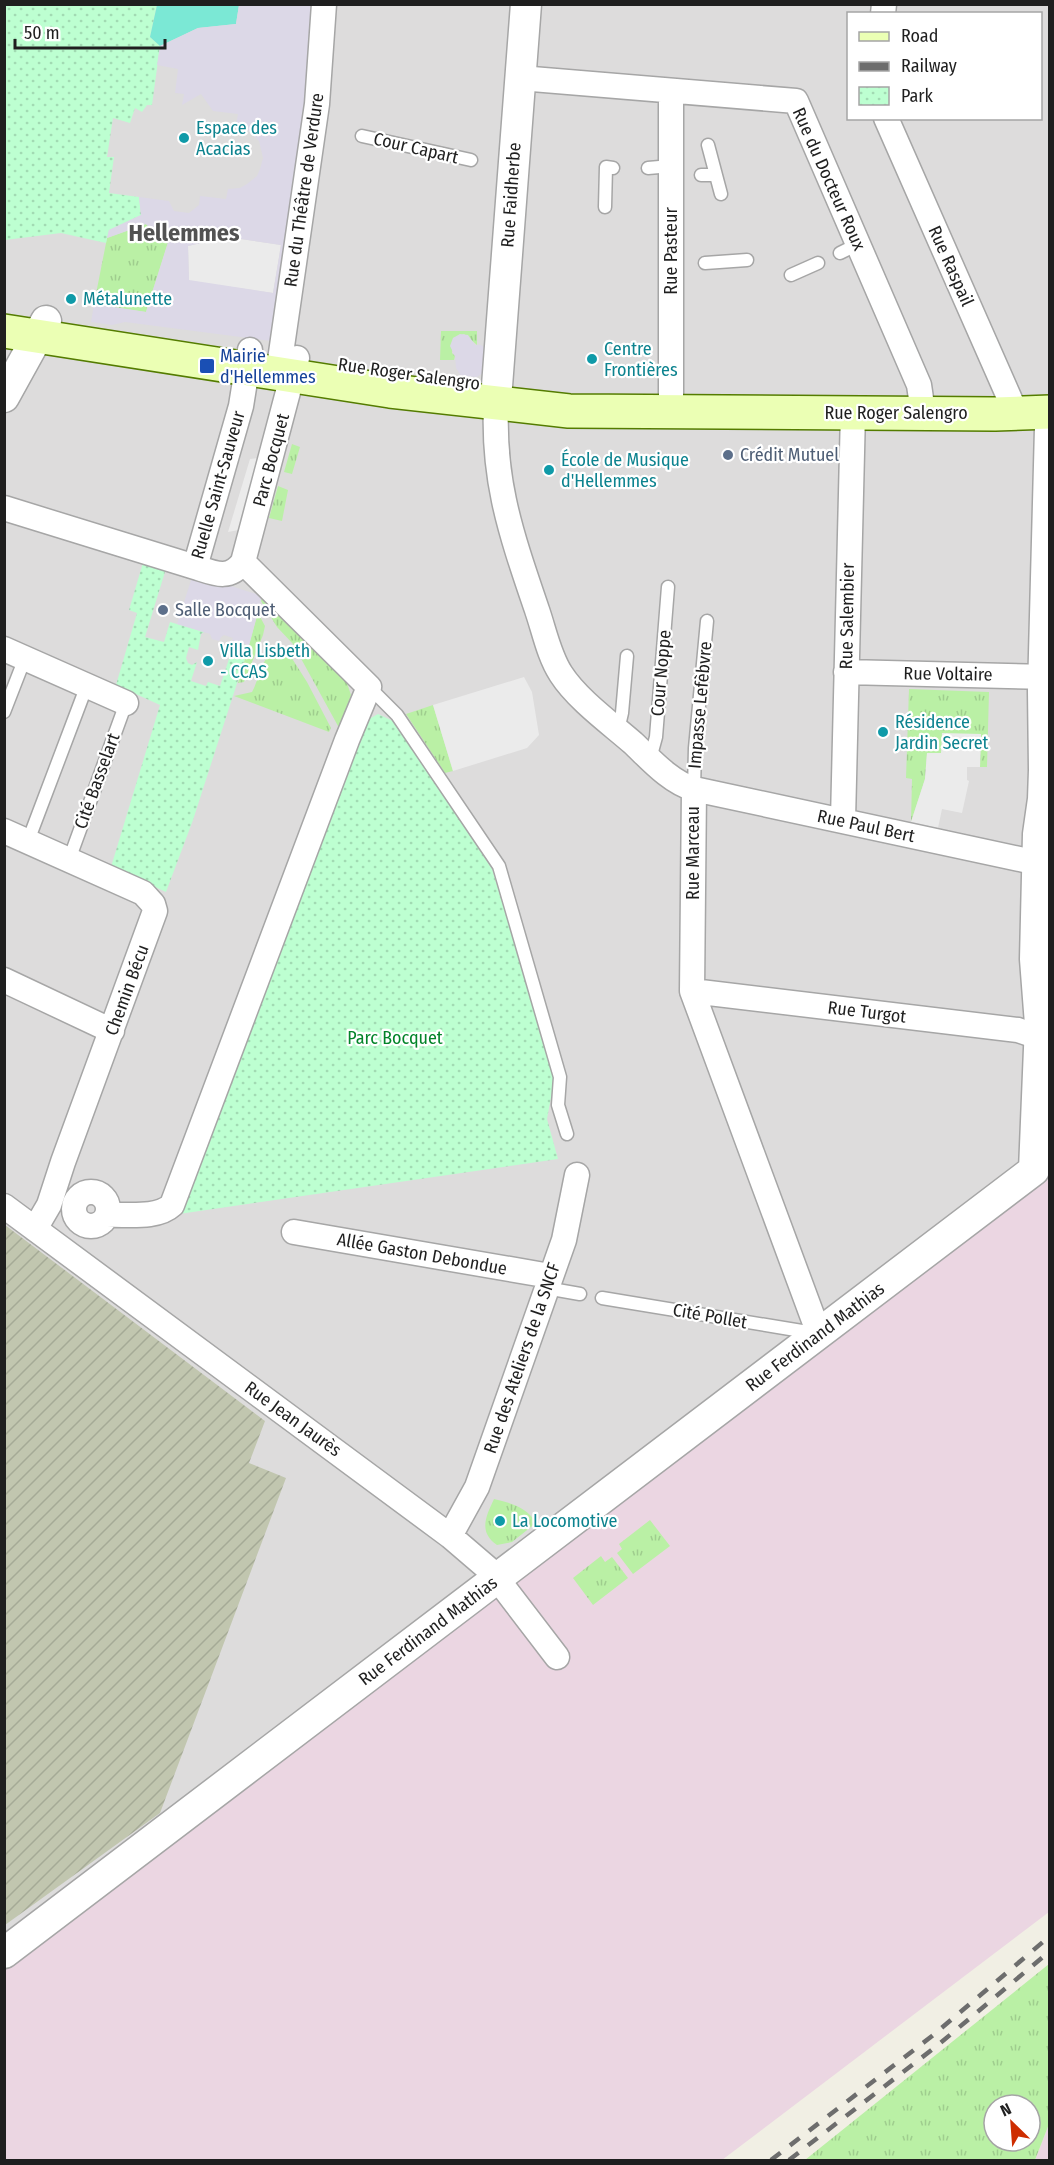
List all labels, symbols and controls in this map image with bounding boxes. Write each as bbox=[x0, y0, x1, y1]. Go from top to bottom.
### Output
scale bar bbox=[15, 12, 165, 50]
legend bbox=[847, 12, 1042, 120]
text: 50 m bbox=[24, 22, 60, 44]
text: Road bbox=[901, 25, 938, 47]
text: Railway bbox=[901, 55, 957, 77]
text: Park bbox=[901, 85, 934, 107]
street label: Rue du Théâtre de Verdure bbox=[279, 91, 329, 288]
street label: Rue du Docteur Roux bbox=[788, 104, 870, 254]
place label: Espace des Acacias bbox=[196, 117, 277, 160]
street label: Cour Capart bbox=[371, 128, 461, 168]
marker: Espace des Acacias bbox=[177, 131, 191, 145]
street label: Rue Faidherbe bbox=[496, 142, 526, 248]
street label: Rue Pasteur bbox=[660, 207, 682, 295]
district label: Hellemmes bbox=[128, 219, 240, 247]
street label: Rue Raspail bbox=[923, 222, 979, 310]
place label: Métalunette bbox=[83, 288, 172, 310]
marker: Métalunette bbox=[64, 292, 78, 306]
place label: Centre Frontières bbox=[604, 338, 678, 381]
place label: Mairie d'Hellemmes bbox=[220, 345, 316, 388]
marker: Centre Frontières bbox=[585, 352, 599, 366]
street label: Rue Roger Salengro bbox=[337, 353, 481, 395]
marker: Mairie d'Hellemmes bbox=[198, 357, 216, 375]
street label: Rue Roger Salengro bbox=[824, 402, 968, 424]
street label: Ruelle Saint-Sauveur bbox=[186, 408, 250, 562]
street label: Parc Bocquet bbox=[248, 411, 294, 509]
place label: Crédit Mutuel bbox=[740, 444, 839, 466]
place label: École de Musique d'Hellemmes bbox=[561, 448, 689, 492]
marker: Crédit Mutuel bbox=[721, 448, 735, 462]
marker: École de Musique d'Hellemmes bbox=[542, 463, 556, 477]
street label: Rue Salembier bbox=[835, 562, 859, 669]
place label: Salle Bocquet bbox=[175, 599, 276, 621]
marker: Salle Bocquet bbox=[156, 603, 170, 617]
street label: Cour Noppe bbox=[646, 629, 676, 717]
place label: Villa Lisbeth - CCAS bbox=[220, 640, 310, 683]
street label: Impasse Lefèbvre bbox=[683, 640, 717, 770]
marker: Villa Lisbeth - CCAS bbox=[201, 654, 215, 668]
street label: Rue Voltaire bbox=[903, 662, 993, 686]
place label: Résidence Jardin Secret bbox=[895, 711, 989, 754]
marker: Résidence Jardin Secret bbox=[876, 725, 890, 739]
street label: Cité Basselart bbox=[69, 730, 125, 832]
street label: Rue Paul Bert bbox=[815, 805, 917, 847]
street label: Rue Marceau bbox=[682, 806, 704, 900]
street label: Chemin Bécu bbox=[100, 942, 154, 1038]
street label: Rue Turgot bbox=[826, 996, 908, 1028]
park label: Parc Bocquet bbox=[347, 1027, 443, 1049]
street label: Allée Gaston Debondue bbox=[335, 1228, 509, 1280]
street label: Rue des Ateliers de la SNCF bbox=[479, 1260, 565, 1456]
street label: Rue Ferdinand Mathias bbox=[741, 1277, 889, 1396]
street label: Cité Pollet bbox=[671, 1299, 749, 1333]
street label: Rue Jean Jaurès bbox=[240, 1377, 346, 1462]
place label: La Locomotive bbox=[512, 1510, 617, 1532]
marker: La Locomotive bbox=[493, 1514, 507, 1528]
street label: Rue Ferdinand Mathias bbox=[354, 1571, 502, 1690]
north arrow bbox=[982, 2093, 1042, 2153]
text: N bbox=[998, 2099, 1014, 2120]

